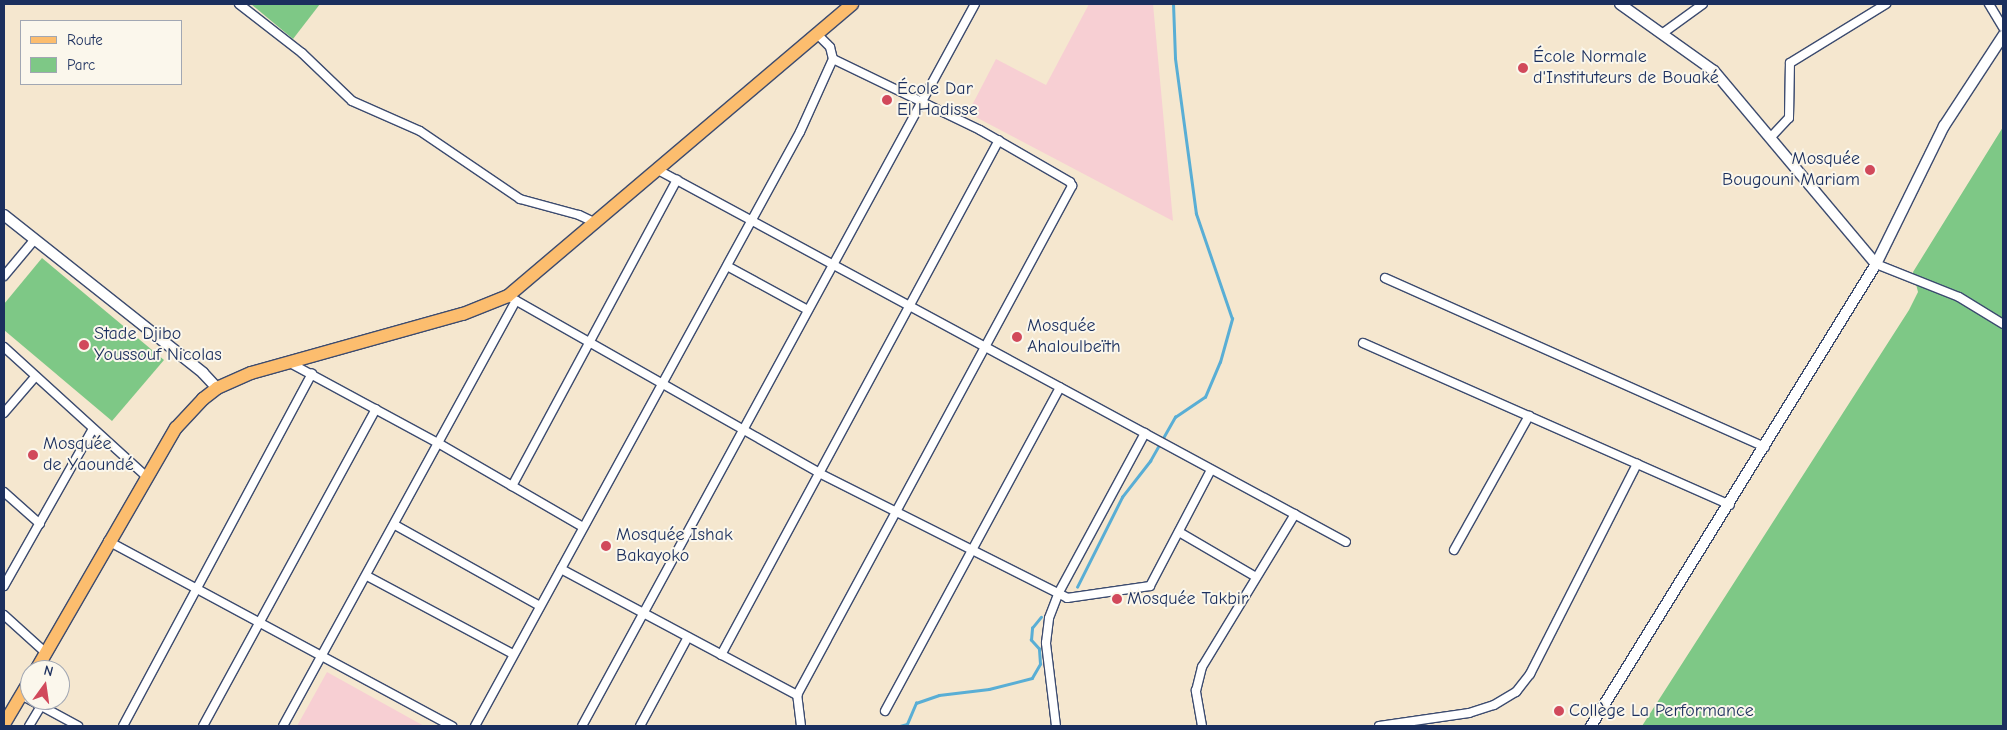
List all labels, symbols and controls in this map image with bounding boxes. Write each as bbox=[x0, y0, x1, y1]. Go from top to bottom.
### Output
legend bbox=[20, 20, 182, 85]
text: Route bbox=[67, 31, 103, 49]
place label: École Normale d'Instituteurs de Bouaké bbox=[1533, 47, 1719, 90]
text: Parc bbox=[67, 56, 95, 74]
marker: École Normale d'Instituteurs de Bouaké bbox=[1517, 62, 1529, 74]
place label: École Dar El Hadisse bbox=[897, 79, 978, 122]
marker: École Dar El Hadisse bbox=[881, 94, 893, 106]
place label: Mosquée Bougouni Mariam bbox=[1722, 149, 1860, 192]
marker: Mosquée Bougouni Mariam bbox=[1864, 164, 1876, 176]
place label: Mosquée Ahaloulbeïth bbox=[1027, 316, 1121, 358]
place label: Stade Djibo Youssouf Nicolas bbox=[94, 324, 222, 366]
marker: Mosquée Ahaloulbeïth bbox=[1011, 331, 1023, 343]
marker: Stade Djibo Youssouf Nicolas bbox=[78, 339, 90, 351]
place label: Mosquée de Yaoundé bbox=[43, 434, 134, 476]
marker: Mosquée de Yaoundé bbox=[27, 449, 39, 461]
place label: Mosquée Ishak Bakayoko bbox=[616, 525, 733, 568]
marker: Mosquée Ishak Bakayoko bbox=[600, 540, 612, 552]
place label: Mosquée Takbir bbox=[1127, 588, 1248, 610]
marker: Mosquée Takbir bbox=[1111, 593, 1123, 605]
north arrow bbox=[20, 660, 70, 710]
text: N bbox=[42, 662, 55, 680]
place label: Collège La Performance bbox=[1569, 700, 1754, 722]
marker: Collège La Performance bbox=[1553, 705, 1565, 717]

